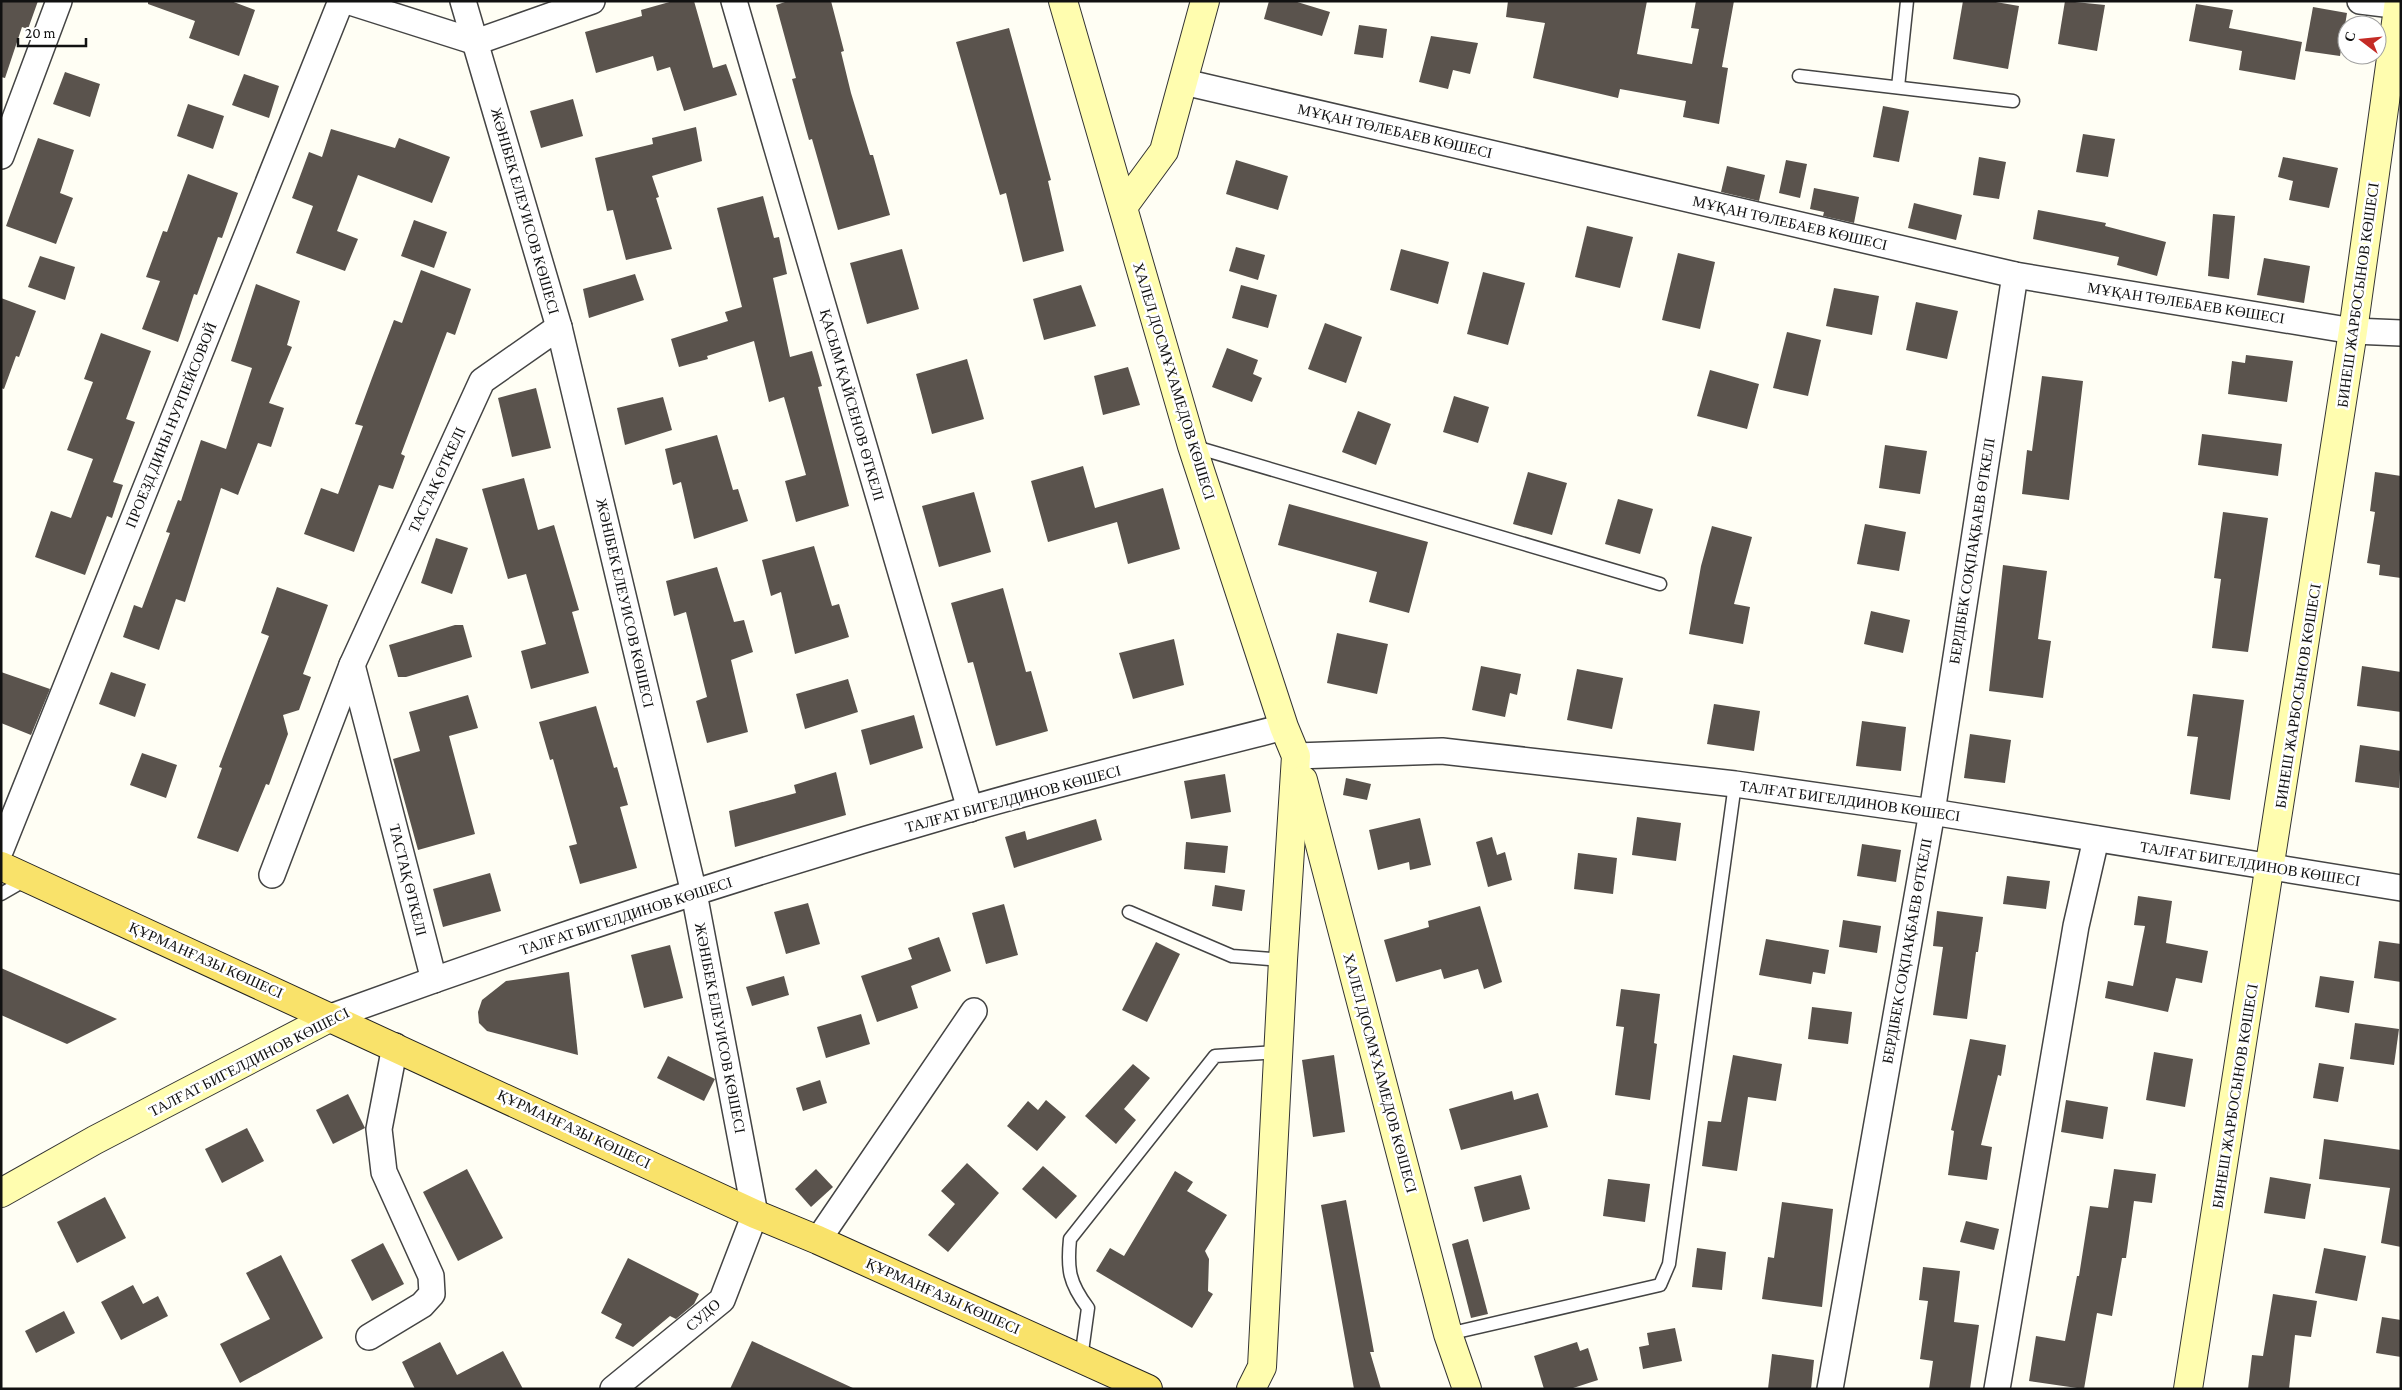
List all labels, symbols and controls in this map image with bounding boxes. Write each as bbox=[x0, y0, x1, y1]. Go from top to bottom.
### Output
scale bar bbox=[18, 15, 85, 47]
north arrow bbox=[2337, 15, 2387, 65]
text: 20 m bbox=[25, 25, 56, 41]
text: С bbox=[2340, 29, 2359, 43]
street label: МҰҚАН ТӨЛЕБАЕВ КӨШЕСІ bbox=[1296, 101, 1494, 161]
street label: ЖӘНІБЕК ЕЛЕУИСОВ КӨШЕСІ bbox=[488, 106, 562, 316]
street label: БИНЕШ ЖАРБОСЫНОВ КӨШЕСІ bbox=[2334, 181, 2382, 409]
street label: МҰҚАН ТӨЛЕБАЕВ КӨШЕСІ bbox=[1691, 193, 1889, 253]
street label: ХАЛЕЛ ДОСМҰХАМЕДОВ КӨШЕСІ bbox=[1130, 260, 1218, 502]
street label: МҰҚАН ТӨЛЕБАЕВ КӨШЕСІ bbox=[2086, 280, 2286, 326]
street label: ҚАСЫМ ҚАЙСЕНОВ ӨТКЕЛІ bbox=[817, 307, 887, 503]
street label: ПРОЕЗД ДИНЫ НУРПЕЙСОВОЙ bbox=[122, 320, 220, 530]
street label: ТАСТАҚ ӨТКЕЛІ bbox=[406, 425, 468, 535]
street label: БЕРДІБЕК СОҚПАҚБАЕВ ӨТКЕЛІ bbox=[1946, 437, 1998, 665]
street label: ЖӘНІБЕК ЕЛЕУИСОВ КӨШЕСІ bbox=[593, 497, 657, 709]
street label: БИНЕШ ЖАРБОСЫНОВ КӨШЕСІ bbox=[2272, 583, 2324, 809]
street label: ТАЛҒАТ БИГЕЛДИНОВ КӨШЕСІ bbox=[903, 762, 1123, 836]
street label: ТАЛҒАТ БИГЕЛДИНОВ КӨШЕСІ bbox=[1739, 778, 1961, 824]
street label: ТАСТАҚ ӨТКЕЛІ bbox=[386, 822, 430, 938]
street label: БЕРДІБЕК СОҚПАҚБАЕВ ӨТКЕЛІ bbox=[1879, 837, 1935, 1065]
street label: ТАЛҒАТ БИГЕЛДИНОВ КӨШЕСІ bbox=[2139, 839, 2361, 889]
street label: ТАЛҒАТ БИГЕЛДИНОВ КӨШЕСІ bbox=[518, 874, 734, 958]
street label: ҚҰРМАНҒАЗЫ КӨШЕСІ bbox=[127, 919, 285, 1001]
street label: ЖӘНІБЕК ЕЛЕУИСОВ КӨШЕСІ bbox=[692, 921, 748, 1135]
street label: ХАЛЕЛ ДОСМҰХАМЕДОВ КӨШЕСІ bbox=[1340, 951, 1420, 1195]
street label: БИНЕШ ЖАРБОСЫНОВ КӨШЕСІ bbox=[2209, 983, 2261, 1209]
street label: ТАЛҒАТ БИГЕЛДИНОВ КӨШЕСІ bbox=[146, 1004, 352, 1120]
street label: ҚҰРМАНҒАЗЫ КӨШЕСІ bbox=[495, 1086, 653, 1172]
street label: ҚҰРМАНҒАЗЫ КӨШЕСІ bbox=[864, 1255, 1022, 1337]
street label: СУДО bbox=[683, 1296, 723, 1334]

